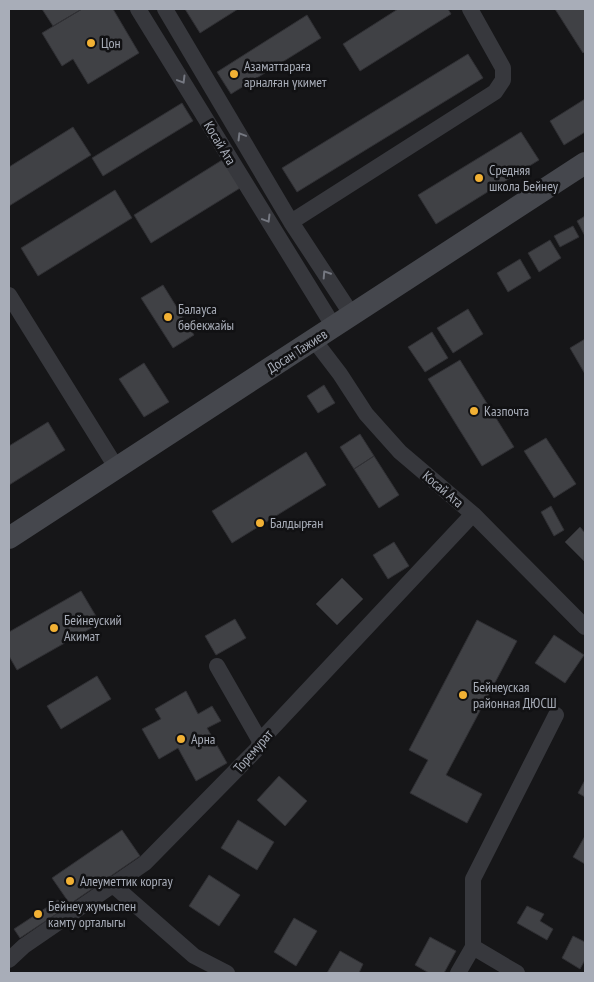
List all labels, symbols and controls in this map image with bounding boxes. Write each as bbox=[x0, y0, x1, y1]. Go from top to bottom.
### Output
place label: Цон bbox=[101, 34, 121, 52]
marker: Цон bbox=[85, 37, 97, 49]
place label: Азаматтараға арналған үкимет bbox=[244, 57, 327, 91]
marker: Азаматтараға арналған үкимет bbox=[228, 68, 240, 80]
one-way arrow bbox=[176, 75, 186, 84]
street label: Косай Ата bbox=[200, 118, 240, 168]
one-way arrow bbox=[237, 132, 247, 141]
place label: Средняя школа Бейнеу bbox=[489, 161, 559, 195]
marker: Средняя школа Бейнеу bbox=[473, 172, 485, 184]
one-way arrow bbox=[260, 213, 270, 222]
one-way arrow bbox=[323, 270, 332, 280]
place label: Балауса бөбекжайы bbox=[178, 300, 234, 334]
marker: Балауса бөбекжайы bbox=[162, 311, 174, 323]
street label: Досан Тажиев bbox=[263, 325, 331, 377]
place label: Казпочта bbox=[484, 402, 529, 420]
marker: Казпочта bbox=[468, 405, 480, 417]
street label: Косай Ата bbox=[419, 467, 467, 511]
place label: Балдырған bbox=[270, 514, 323, 532]
marker: Балдырған bbox=[254, 517, 266, 529]
place label: Бейнеуский Акимат bbox=[64, 611, 122, 645]
marker: Бейнеуский Акимат bbox=[48, 622, 60, 634]
place label: Бейнеуская районная ДЮСШ bbox=[473, 678, 557, 712]
marker: Бейнеуская районная ДЮСШ bbox=[457, 689, 469, 701]
street label: Торемурат bbox=[229, 725, 277, 776]
place label: Арна bbox=[191, 730, 215, 748]
marker: Арна bbox=[175, 733, 187, 745]
place label: Алеуметтик коргау bbox=[80, 872, 173, 890]
marker: Алеуметтик коргау bbox=[64, 875, 76, 887]
place label: Бейнеу жумыспен камту орталыгы bbox=[48, 897, 136, 931]
marker: Бейнеу жумыспен камту орталыгы bbox=[32, 908, 44, 920]

